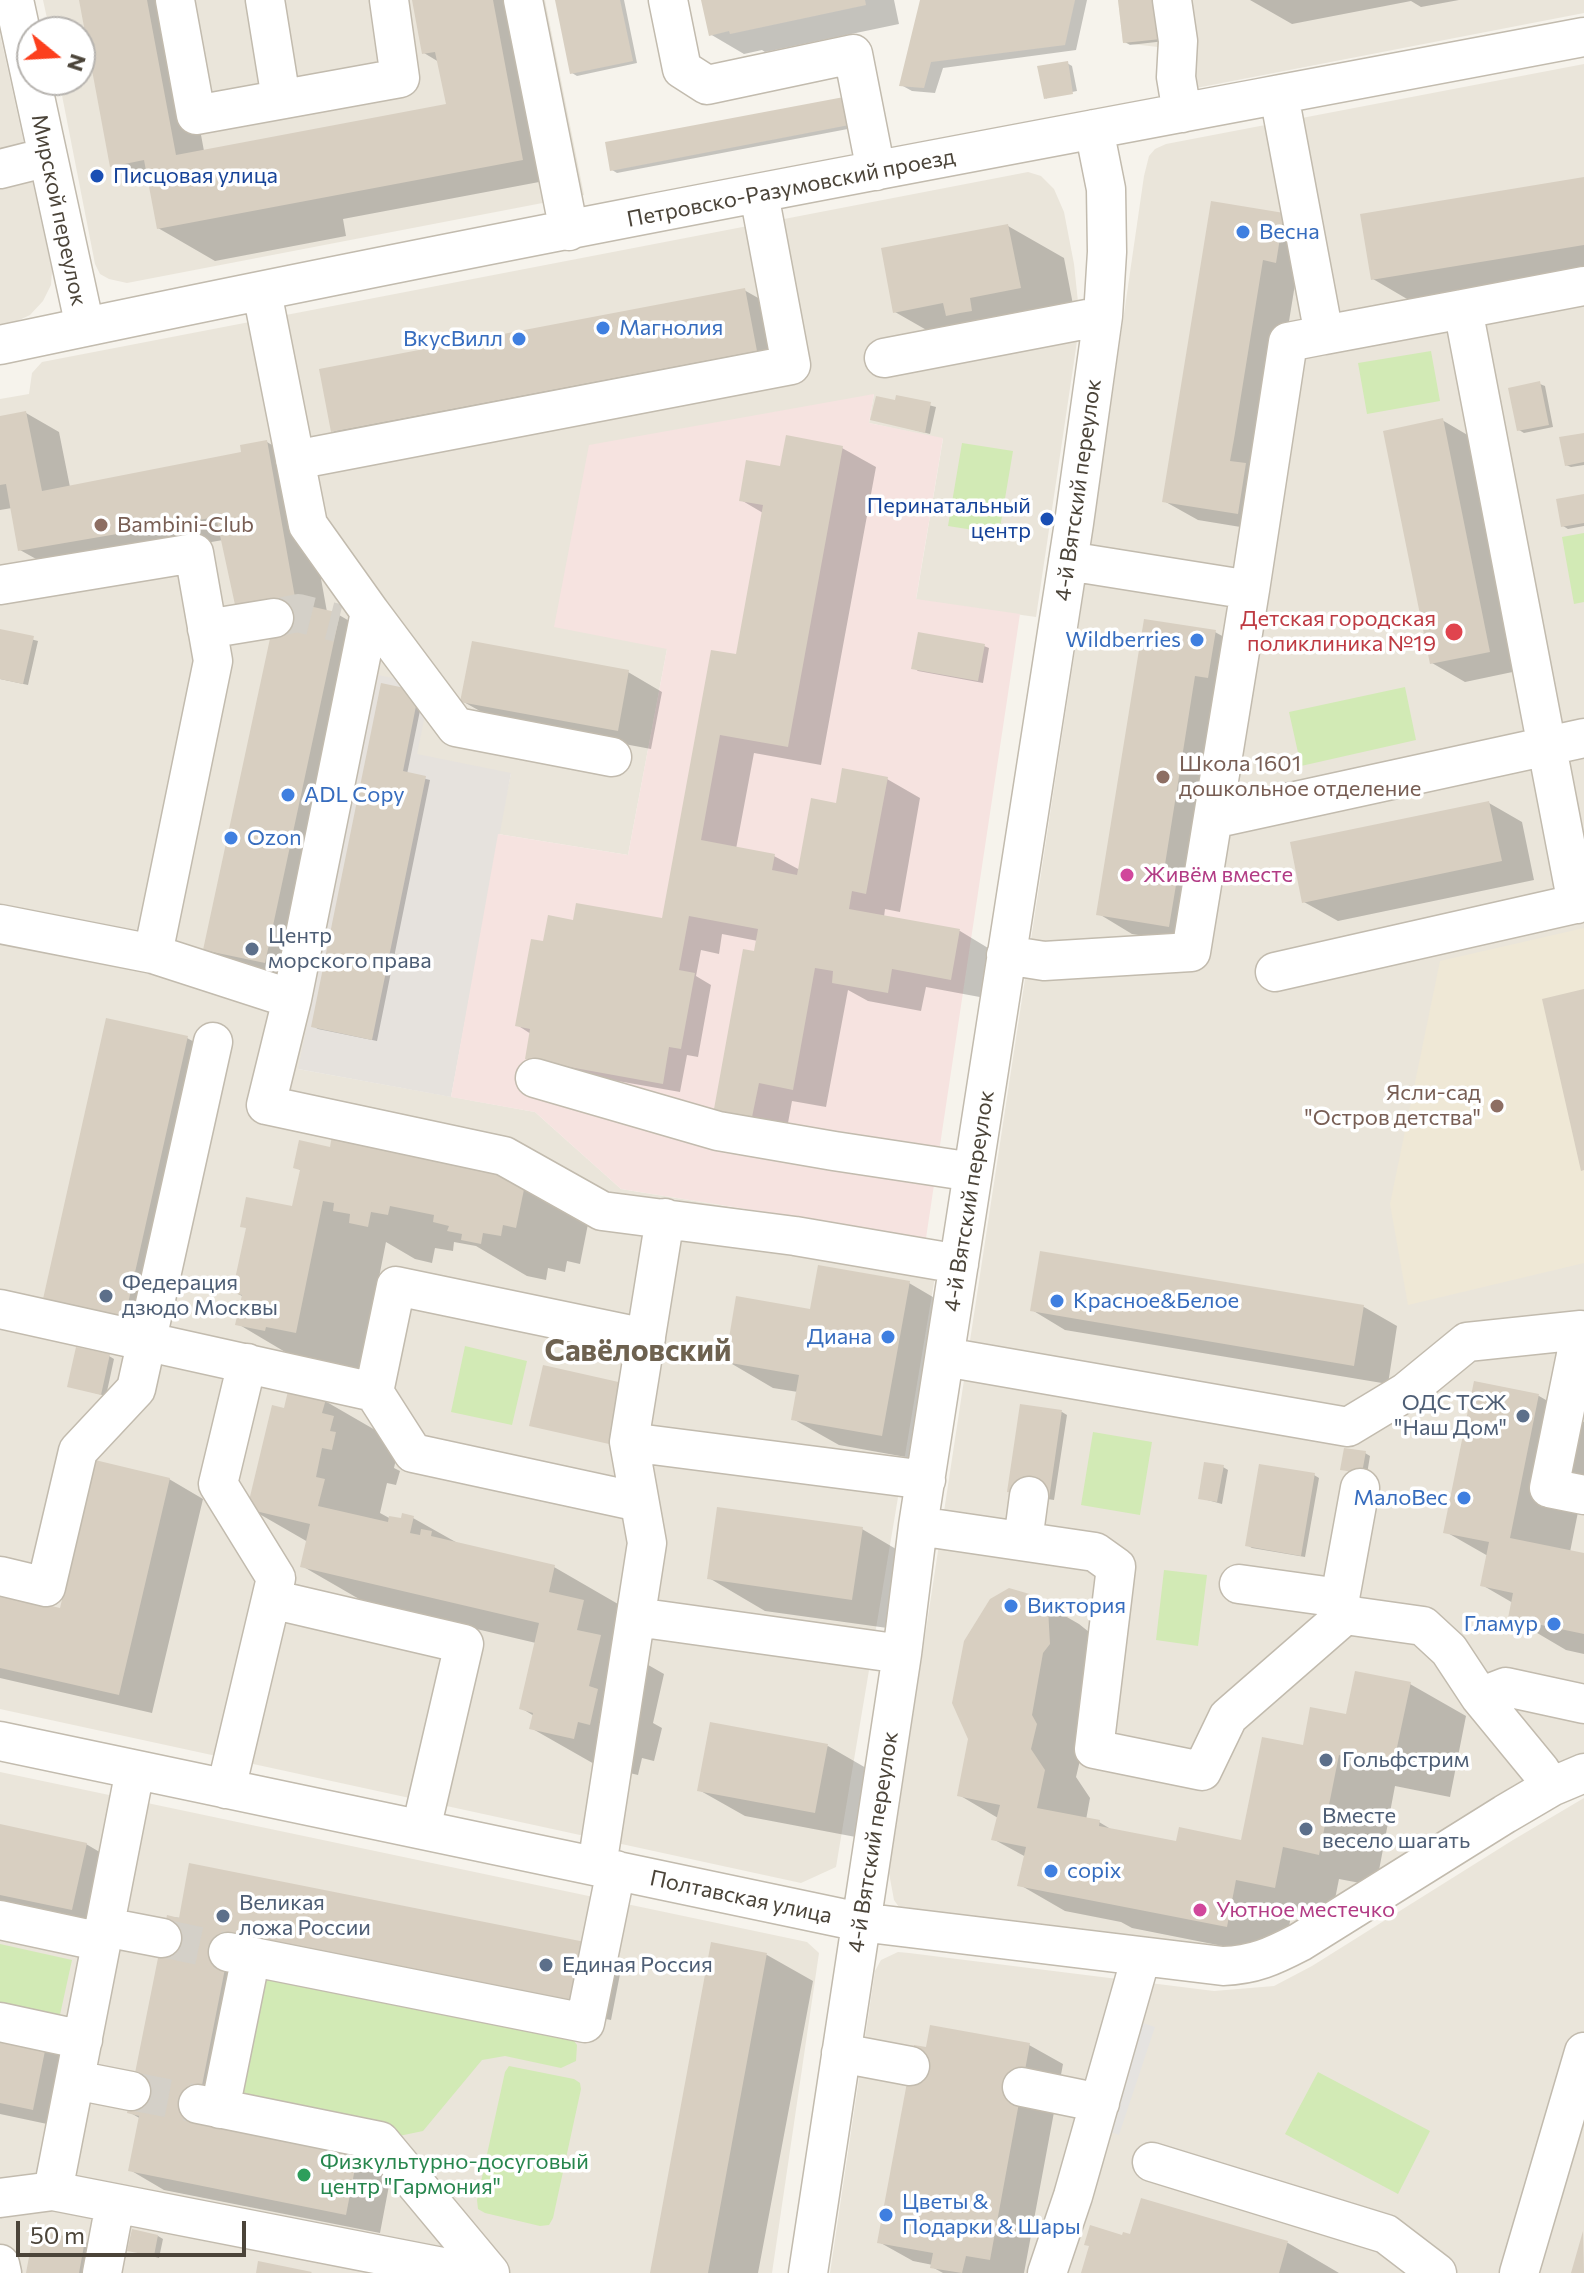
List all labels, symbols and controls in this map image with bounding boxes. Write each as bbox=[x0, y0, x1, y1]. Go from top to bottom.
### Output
north arrow bbox=[16, 16, 96, 96]
text: N bbox=[62, 51, 93, 75]
street label: Мирской переулок bbox=[26, 112, 92, 308]
street label: Петровско-Разумовский проезд bbox=[625, 143, 957, 233]
place label: Писцовая улица bbox=[113, 163, 278, 189]
marker: Писцовая улица bbox=[88, 167, 106, 185]
place label: Весна bbox=[1259, 219, 1320, 245]
marker: Весна bbox=[1234, 223, 1252, 241]
place label: Магнолия bbox=[619, 315, 723, 341]
marker: Магнолия bbox=[594, 319, 612, 337]
place label: ВкусВилл bbox=[403, 326, 503, 352]
marker: ВкусВилл bbox=[510, 330, 528, 348]
street label: 4-й Вятский переулок bbox=[1049, 377, 1107, 603]
place label: Перинатальный центр bbox=[867, 493, 1031, 544]
marker: Перинатальный центр bbox=[1038, 510, 1056, 528]
place label: Bambini-Club bbox=[117, 512, 254, 538]
marker: Bambini-Club bbox=[92, 516, 110, 534]
place label: Детская городская поликлиника №19 bbox=[1240, 606, 1436, 658]
marker: Детская городская поликлиника №19 bbox=[1443, 621, 1465, 643]
place label: Wildberries bbox=[1065, 627, 1181, 653]
marker: Wildberries bbox=[1188, 631, 1206, 649]
place label: Школа 1601 дошкольное отделение bbox=[1179, 751, 1421, 802]
marker: Школа 1601 дошкольное отделение bbox=[1154, 768, 1172, 786]
place label: ADL Copy bbox=[304, 782, 405, 808]
marker: ADL Copy bbox=[279, 786, 297, 804]
place label: Ozon bbox=[247, 825, 302, 851]
marker: Ozon bbox=[222, 829, 240, 847]
place label: Живём вместе bbox=[1143, 862, 1293, 888]
marker: Живём вместе bbox=[1118, 866, 1136, 884]
place label: Центр морского права bbox=[268, 923, 432, 974]
marker: Центр морского права bbox=[243, 940, 261, 958]
place label: Ясли-сад "Остров детства" bbox=[1305, 1080, 1481, 1132]
street label: 4-й Вятский переулок bbox=[938, 1088, 1000, 1314]
marker: Ясли-сад "Остров детства" bbox=[1488, 1097, 1506, 1115]
place label: Федерация дзюдо Москвы bbox=[122, 1270, 278, 1322]
marker: Федерация дзюдо Москвы bbox=[97, 1287, 115, 1305]
place label: Красное&Белое bbox=[1073, 1288, 1239, 1314]
marker: Красное&Белое bbox=[1048, 1292, 1066, 1310]
place label: Диана bbox=[807, 1324, 872, 1350]
marker: Диана bbox=[879, 1328, 897, 1346]
district label: Савёловский bbox=[544, 1333, 732, 1369]
place label: ОДС ТСЖ "Наш Дом" bbox=[1394, 1390, 1507, 1442]
marker: ОДС ТСЖ "Наш Дом" bbox=[1514, 1407, 1532, 1425]
place label: МалоВес bbox=[1353, 1485, 1448, 1511]
marker: МалоВес bbox=[1455, 1489, 1473, 1507]
place label: Виктория bbox=[1027, 1593, 1126, 1619]
marker: Виктория bbox=[1002, 1597, 1020, 1615]
place label: Гламур bbox=[1464, 1611, 1538, 1637]
marker: Гламур bbox=[1545, 1615, 1563, 1633]
street label: 4-й Вятский переулок bbox=[842, 1729, 904, 1955]
place label: Гольфстрим bbox=[1342, 1747, 1469, 1773]
marker: Гольфстрим bbox=[1317, 1751, 1335, 1769]
place label: Вместе весело шагать bbox=[1322, 1803, 1470, 1854]
marker: Вместе весело шагать bbox=[1297, 1820, 1315, 1838]
place label: copix bbox=[1067, 1858, 1121, 1884]
marker: copix bbox=[1042, 1862, 1060, 1880]
street label: Полтавская улица bbox=[648, 1865, 834, 1929]
place label: Великая ложа России bbox=[239, 1890, 371, 1942]
place label: Уютное местечко bbox=[1216, 1897, 1395, 1923]
marker: Уютное местечко bbox=[1191, 1901, 1209, 1919]
marker: Великая ложа России bbox=[214, 1907, 232, 1925]
place label: Единая Россия bbox=[562, 1952, 713, 1978]
marker: Единая Россия bbox=[537, 1956, 555, 1974]
place label: Физкультурно-досуговый центр "Гармония" bbox=[320, 2149, 589, 2200]
marker: Физкультурно-досуговый центр "Гармония" bbox=[295, 2166, 313, 2184]
place label: Цветы & Подарки & Шары bbox=[902, 2189, 1081, 2240]
scale bar bbox=[20, 2205, 250, 2255]
marker: Цветы & Подарки & Шары bbox=[877, 2206, 895, 2224]
text: 50 m bbox=[30, 2220, 85, 2249]

